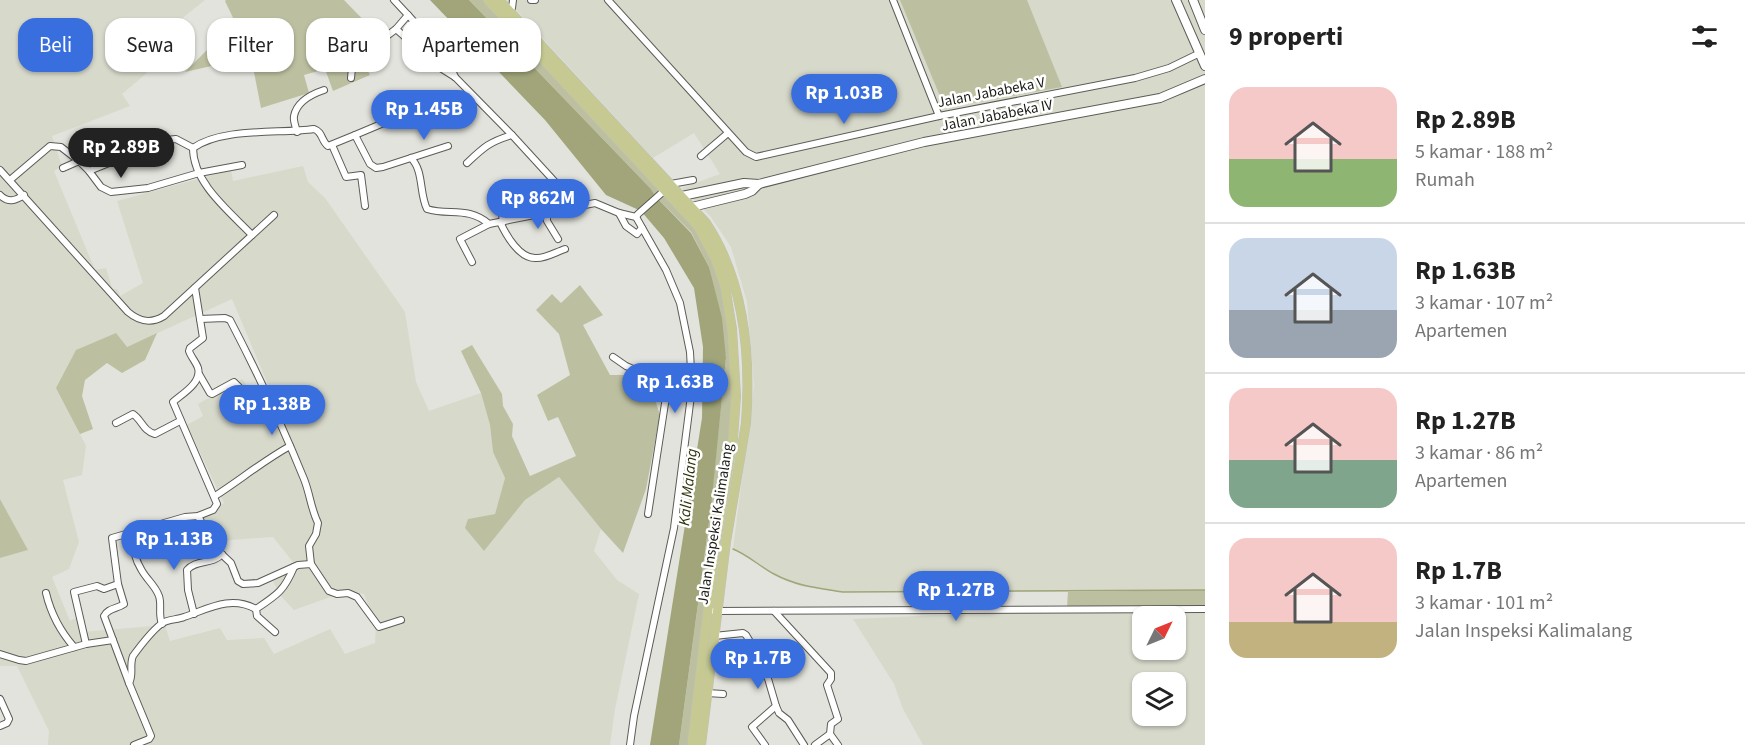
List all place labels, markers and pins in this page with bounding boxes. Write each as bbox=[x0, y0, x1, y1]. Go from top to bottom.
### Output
pin: Rp 1.03B bbox=[782, 74, 906, 125]
pin: Rp 1.45B bbox=[362, 90, 486, 141]
pin: Rp 2.89B bbox=[59, 128, 183, 179]
pin: Rp 862M bbox=[483, 179, 593, 230]
pin: Rp 1.63B bbox=[613, 363, 737, 414]
pin: Rp 1.38B bbox=[210, 385, 334, 436]
pin: Rp 1.13B bbox=[112, 520, 236, 571]
pin: Rp 1.27B bbox=[894, 571, 1018, 622]
pin: Rp 1.7B bbox=[703, 639, 813, 690]

